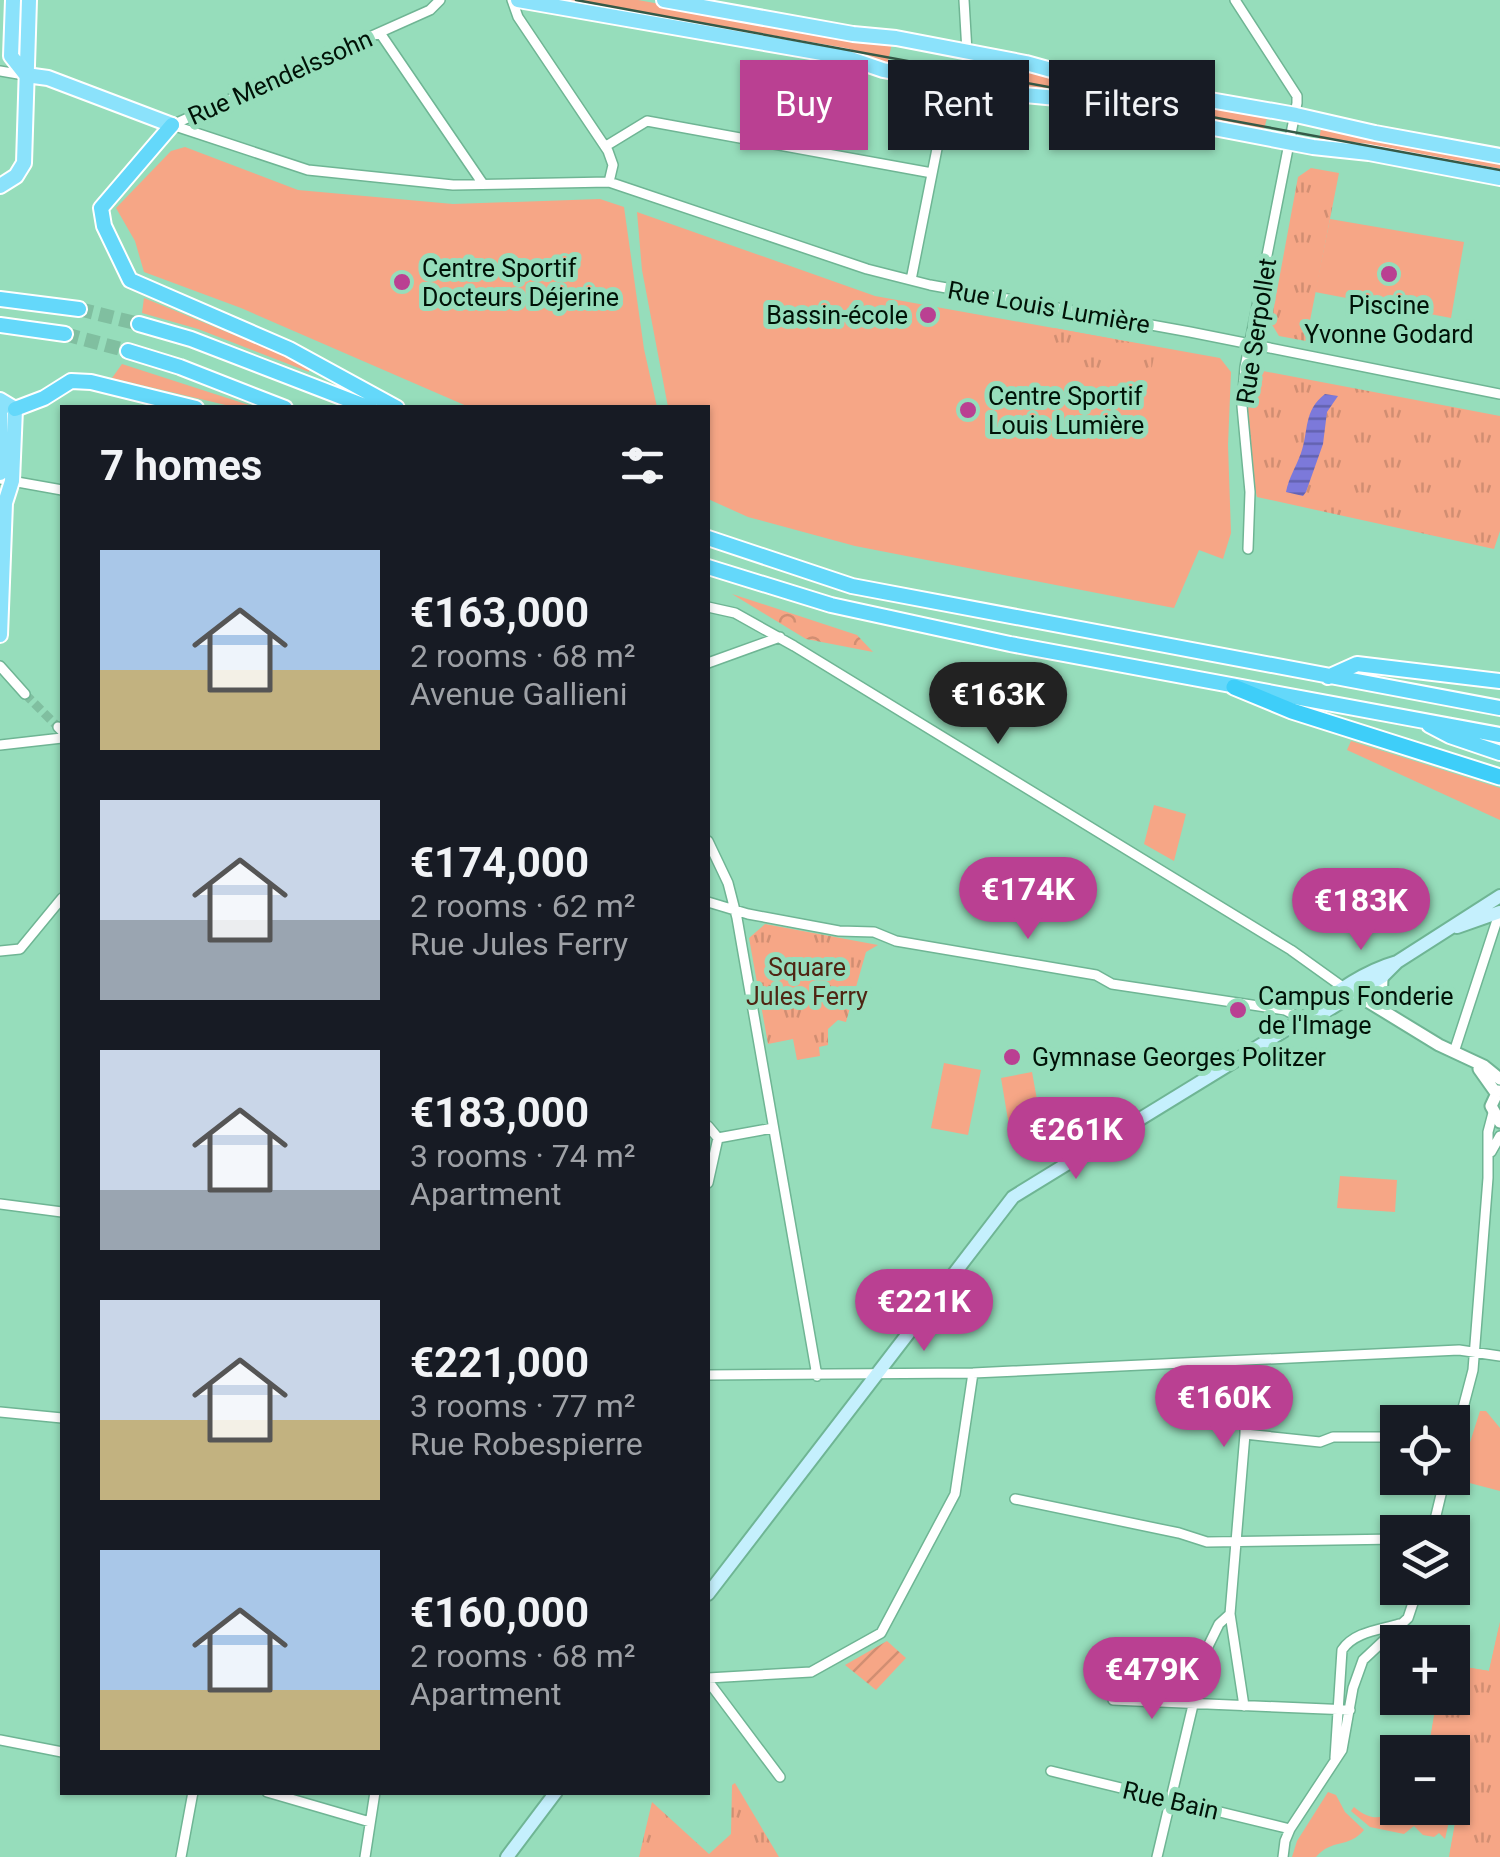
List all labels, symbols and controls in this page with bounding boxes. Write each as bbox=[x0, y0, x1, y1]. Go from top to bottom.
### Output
street label: Rue Mendelssohn bbox=[184, 24, 377, 131]
chip: Buy bbox=[740, 60, 868, 150]
chip: Rent bbox=[888, 60, 1029, 150]
chip: Filters bbox=[1049, 60, 1215, 150]
place label: Centre Sportif Docteurs Déjerine bbox=[422, 254, 619, 312]
street label: Rue Serpollet bbox=[1231, 256, 1282, 406]
marker: Piscine Yvonne Godard bbox=[1378, 263, 1400, 285]
marker: Centre Sportif Docteurs Déjerine bbox=[391, 271, 413, 293]
street label: Rue Louis Lumière bbox=[946, 275, 1152, 340]
place label: Piscine Yvonne Godard bbox=[1304, 291, 1474, 349]
place label: Bassin-école bbox=[766, 301, 908, 330]
marker: Bassin-école bbox=[917, 304, 939, 326]
place label: Centre Sportif Louis Lumière bbox=[988, 382, 1144, 440]
marker: Centre Sportif Louis Lumière bbox=[957, 399, 979, 421]
icon: filters bbox=[615, 438, 670, 493]
text: 7 homes bbox=[100, 441, 262, 490]
text: €163,000 bbox=[410, 588, 589, 637]
icon: home bbox=[180, 590, 300, 710]
text: 2 rooms · 68 m² bbox=[410, 637, 635, 675]
pin: €163K bbox=[928, 662, 1068, 747]
text: Avenue Gallieni bbox=[410, 675, 628, 713]
text: €163K bbox=[951, 675, 1045, 713]
text: €174,000 bbox=[410, 838, 589, 887]
icon: home bbox=[180, 840, 300, 960]
pin: €174K bbox=[958, 857, 1098, 942]
pin: €183K bbox=[1291, 868, 1431, 953]
text: €174K bbox=[981, 870, 1075, 908]
text: €183K bbox=[1314, 881, 1408, 919]
text: 2 rooms · 62 m² bbox=[410, 887, 635, 925]
text: Rue Jules Ferry bbox=[410, 925, 628, 963]
park label: Square Jules Ferry bbox=[746, 953, 868, 1011]
place label: Campus Fonderie de l'Image bbox=[1258, 982, 1454, 1040]
marker: Campus Fonderie de l'Image bbox=[1227, 999, 1249, 1021]
place label: Gymnase Georges Politzer bbox=[1032, 1043, 1326, 1072]
marker: Gymnase Georges Politzer bbox=[1001, 1046, 1023, 1068]
text: €183,000 bbox=[410, 1088, 589, 1137]
icon: home bbox=[180, 1090, 300, 1210]
pin: €261K bbox=[1006, 1097, 1146, 1182]
text: €261K bbox=[1029, 1110, 1123, 1148]
text: 3 rooms · 74 m² bbox=[410, 1137, 635, 1175]
text: Apartment bbox=[410, 1175, 562, 1213]
pin: €221K bbox=[854, 1269, 994, 1354]
text: €221K bbox=[877, 1282, 971, 1320]
text: €221,000 bbox=[410, 1338, 589, 1387]
icon: home bbox=[180, 1340, 300, 1460]
pin: €160K bbox=[1154, 1365, 1294, 1450]
text: €160K bbox=[1177, 1378, 1271, 1416]
text: 3 rooms · 77 m² bbox=[410, 1387, 635, 1425]
map controls bbox=[1380, 1405, 1470, 1825]
button: locate bbox=[1380, 1405, 1470, 1495]
text: Rue Robespierre bbox=[410, 1425, 643, 1463]
button: layers bbox=[1380, 1515, 1470, 1605]
text: €160,000 bbox=[410, 1588, 589, 1637]
icon: home bbox=[180, 1590, 300, 1710]
button: + bbox=[1380, 1625, 1470, 1715]
text: 2 rooms · 68 m² bbox=[410, 1637, 635, 1675]
pin: €479K bbox=[1082, 1637, 1222, 1722]
text: €479K bbox=[1105, 1650, 1199, 1688]
text: Apartment bbox=[410, 1675, 562, 1713]
button: − bbox=[1380, 1735, 1470, 1825]
street label: Rue Bain bbox=[1120, 1775, 1222, 1826]

